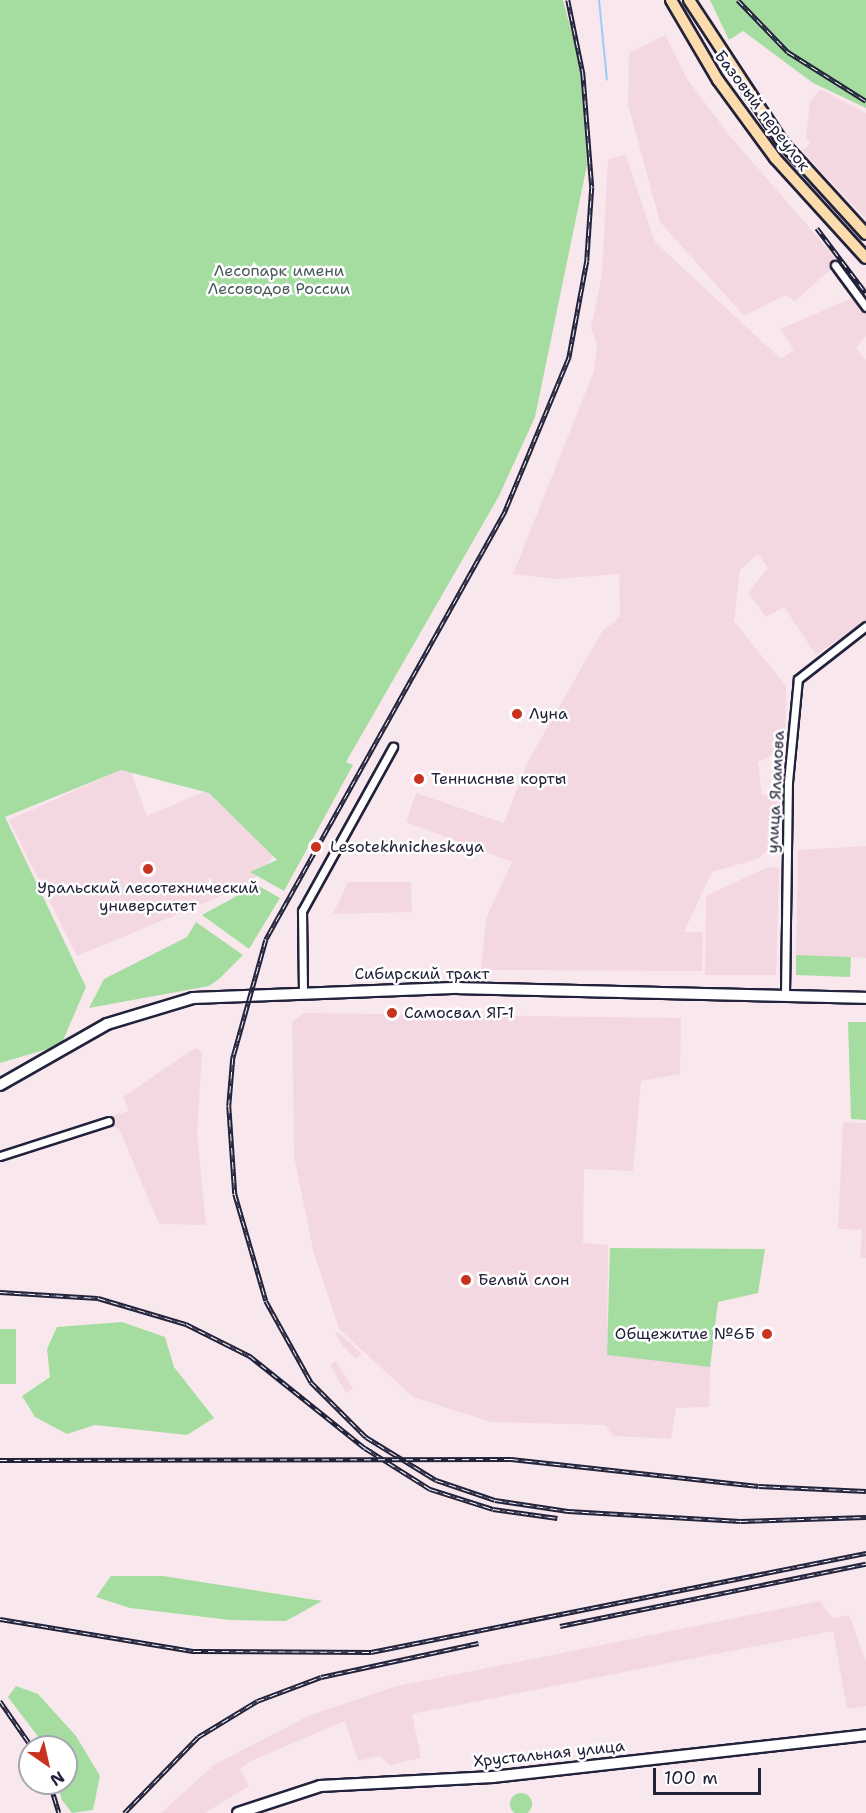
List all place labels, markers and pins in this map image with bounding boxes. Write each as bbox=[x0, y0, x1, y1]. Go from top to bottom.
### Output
place label: Луна bbox=[529, 704, 568, 724]
marker: Луна bbox=[510, 707, 524, 721]
place label: Теннисные корты bbox=[431, 769, 566, 789]
marker: Теннисные корты bbox=[412, 772, 426, 786]
place label: Lesotekhnicheskaya bbox=[330, 837, 484, 857]
marker: Lesotekhnicheskaya bbox=[307, 838, 325, 856]
marker: Уральский лесотехнический университет bbox=[141, 862, 155, 876]
place label: Уральский лесотехнический университет bbox=[37, 878, 259, 916]
place label: Самосвал ЯГ-1 bbox=[404, 1003, 514, 1023]
marker: Самосвал ЯГ-1 bbox=[385, 1006, 399, 1020]
place label: Белый слон bbox=[478, 1270, 570, 1290]
marker: Белый слон bbox=[459, 1273, 473, 1287]
place label: Общежитие №6Б bbox=[615, 1324, 755, 1344]
marker: Общежитие №6Б bbox=[760, 1327, 774, 1341]

